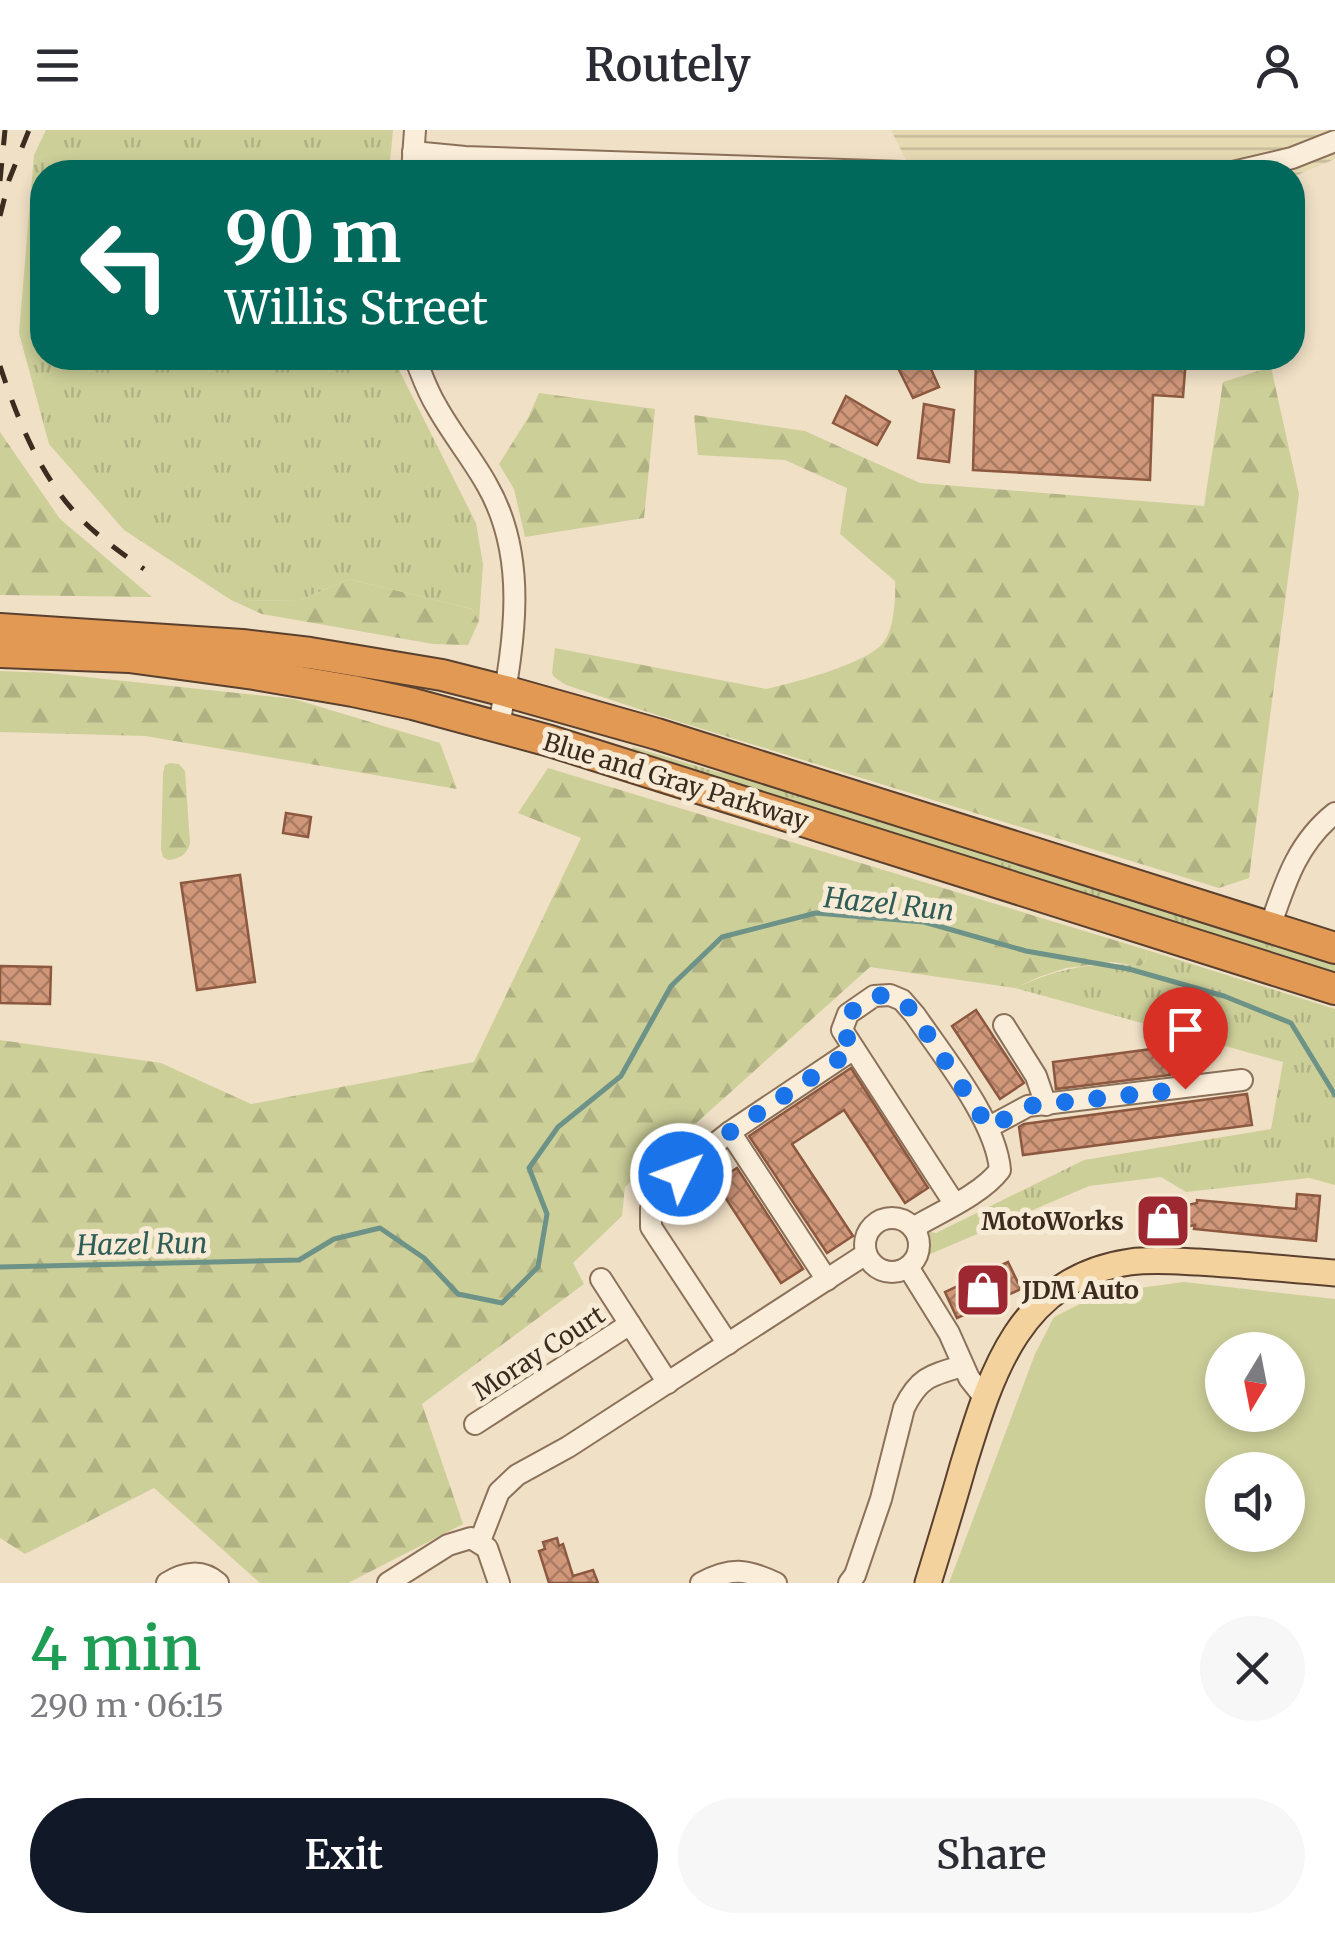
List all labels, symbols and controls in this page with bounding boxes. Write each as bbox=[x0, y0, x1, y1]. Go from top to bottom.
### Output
text: Routely bbox=[584, 37, 751, 93]
icon: menu bbox=[30, 38, 85, 93]
icon: person bbox=[1250, 38, 1305, 93]
text: 90 m bbox=[225, 193, 402, 281]
icon: left bbox=[60, 200, 190, 330]
text: Willis Street bbox=[225, 280, 488, 336]
street label: Blue and Gray Parkway bbox=[539, 725, 813, 837]
water label: Hazel Run bbox=[821, 879, 956, 929]
pin bbox=[1143, 987, 1228, 1090]
icon: arrive bbox=[1158, 1002, 1213, 1057]
position arrow bbox=[629, 1122, 733, 1226]
shop icon: MotoWorks bbox=[1133, 1191, 1193, 1251]
place label: MotoWorks bbox=[981, 1205, 1124, 1237]
water label: Hazel Run bbox=[75, 1225, 208, 1263]
shop icon: JDM Auto bbox=[953, 1260, 1013, 1320]
place label: JDM Auto bbox=[1021, 1274, 1139, 1306]
street label: Moray Court bbox=[467, 1298, 611, 1407]
north arrow bbox=[1205, 1332, 1305, 1432]
map controls bbox=[1205, 1332, 1305, 1552]
button: sound bbox=[1205, 1452, 1305, 1552]
text: 4 min bbox=[30, 1611, 201, 1686]
button: close bbox=[1200, 1616, 1305, 1721]
text: 290 m · 06:15 bbox=[30, 1686, 224, 1726]
button: Exit bbox=[30, 1798, 658, 1913]
button: Share bbox=[678, 1798, 1305, 1913]

